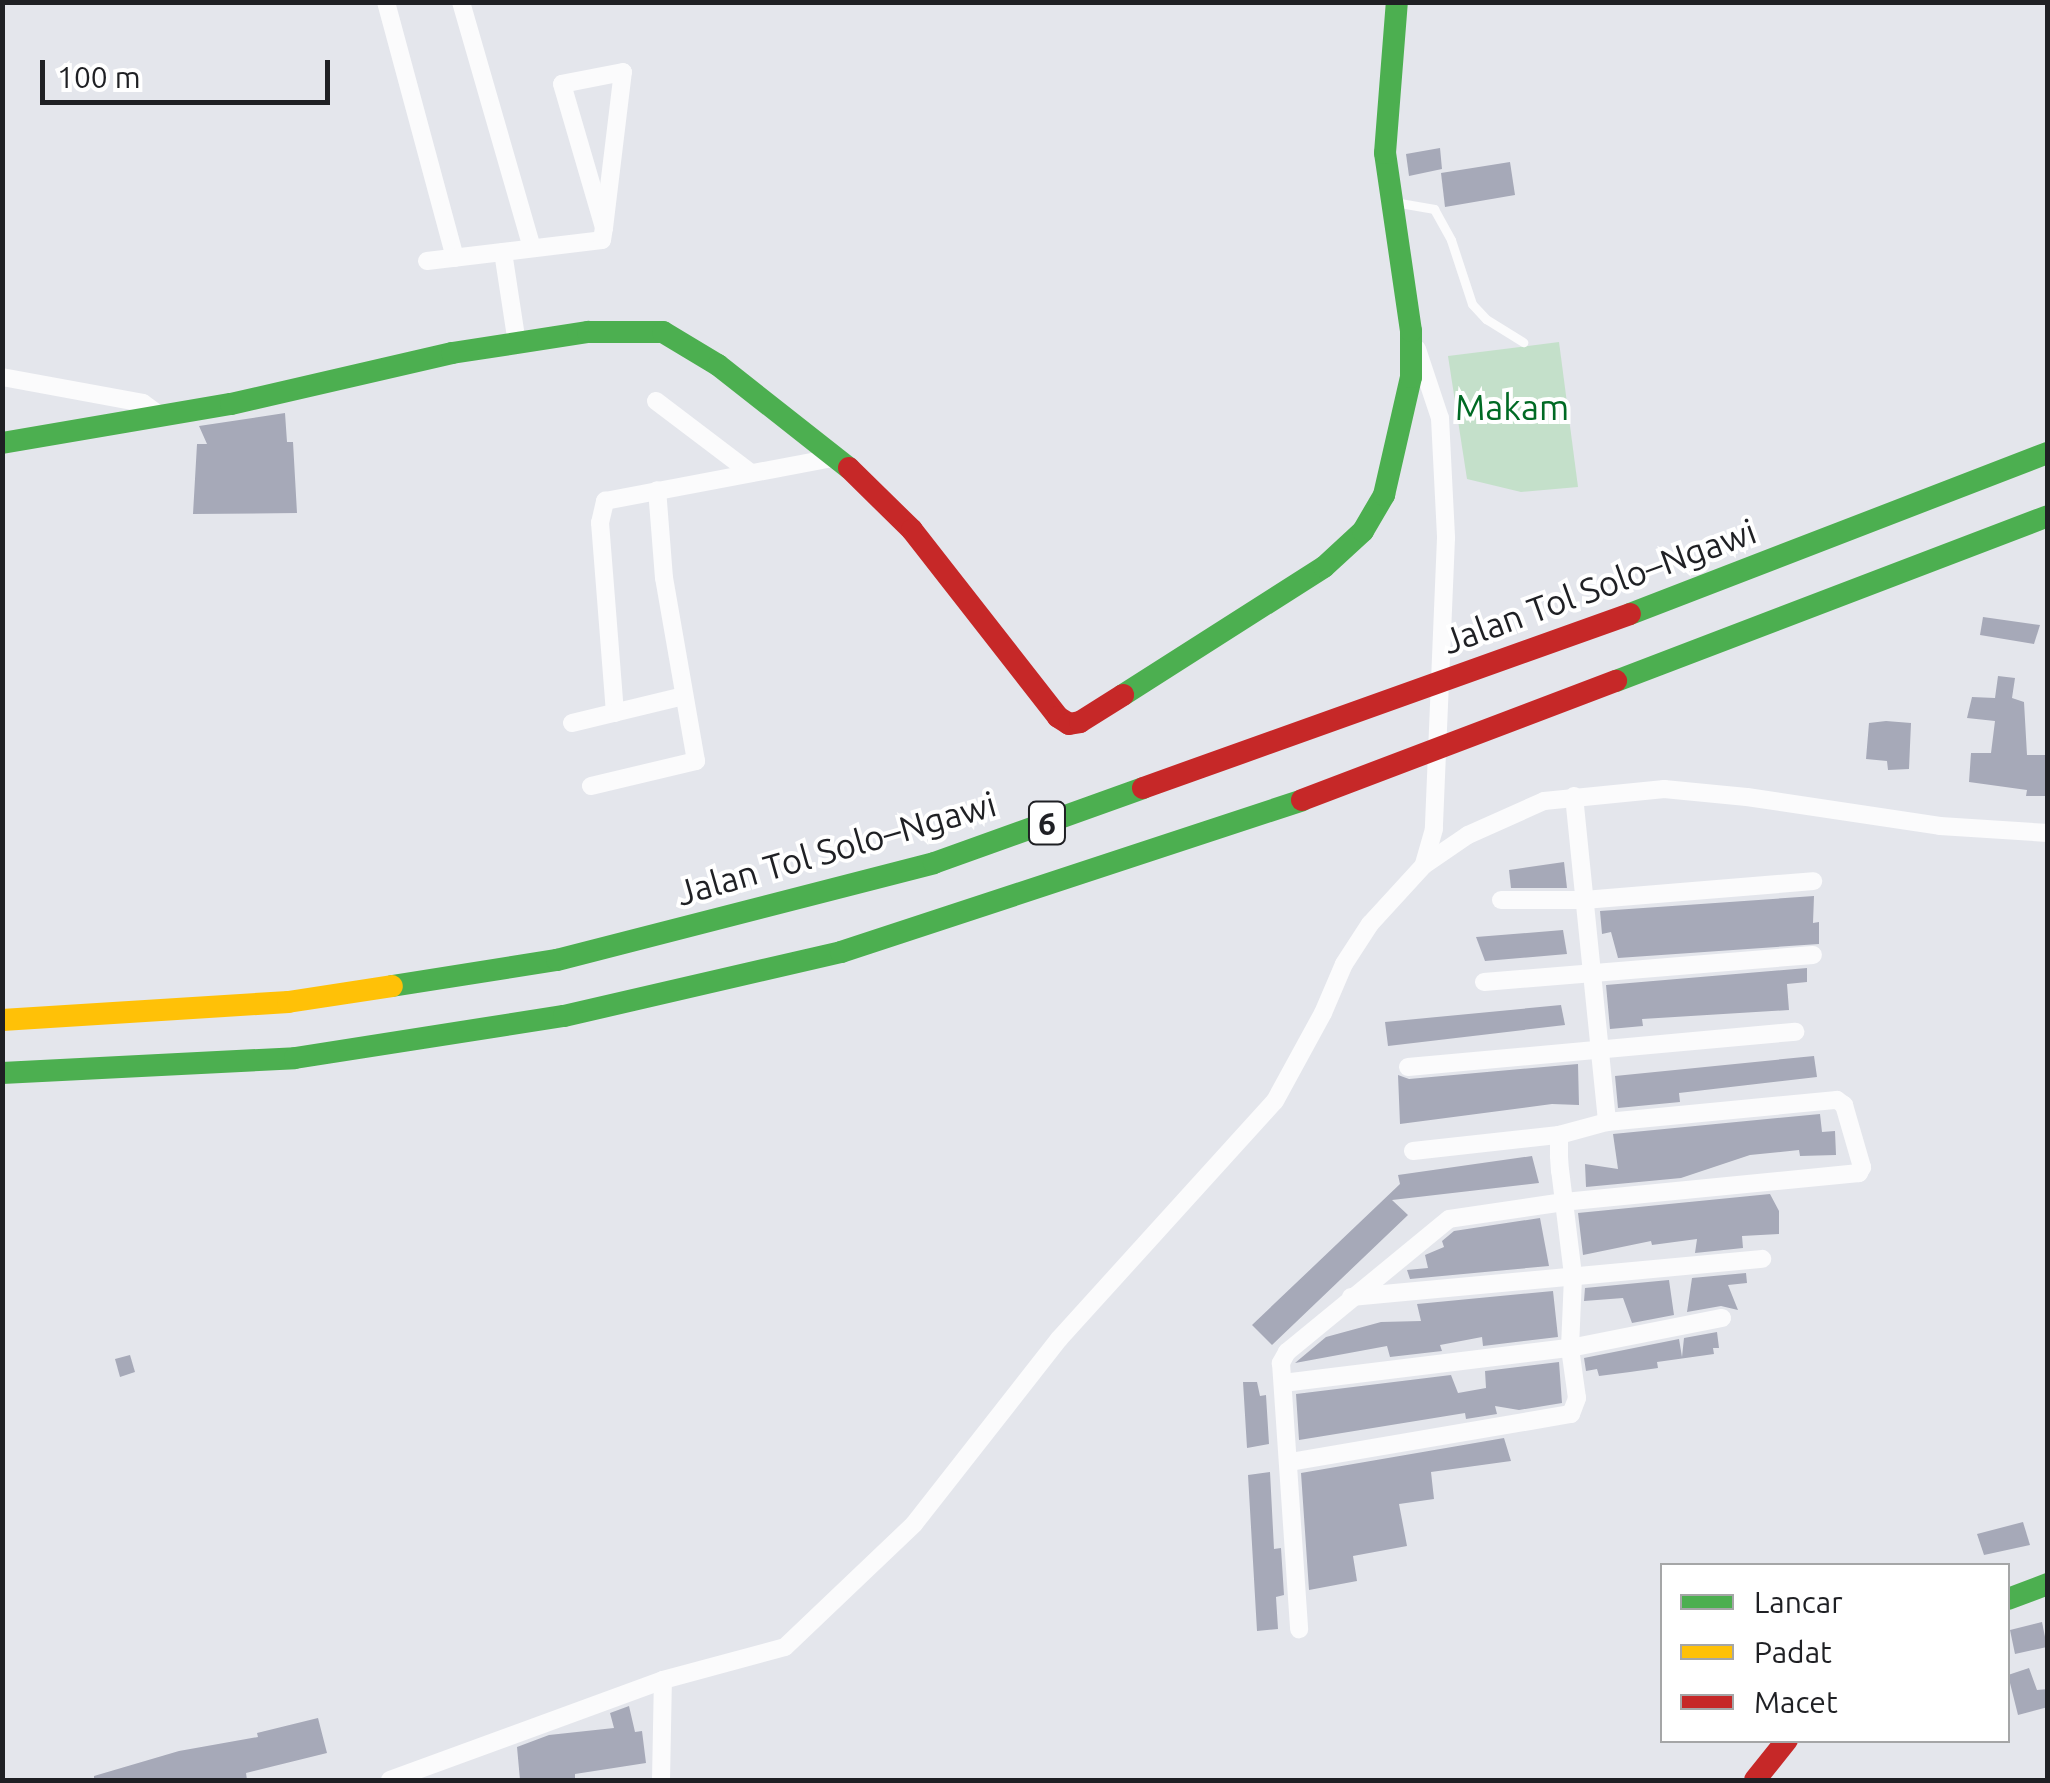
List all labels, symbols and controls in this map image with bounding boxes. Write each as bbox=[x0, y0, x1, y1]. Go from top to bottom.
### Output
scale bar bbox=[45, 40, 335, 102]
text: 100 m bbox=[57, 60, 141, 94]
park label: Makam bbox=[1455, 386, 1569, 428]
street label: Jalan Tol Solo–Ngawi bbox=[1437, 510, 1761, 662]
street label: Jalan Tol Solo–Ngawi bbox=[671, 782, 1001, 914]
road number: 6 bbox=[1027, 796, 1067, 850]
legend bbox=[1660, 1563, 2010, 1743]
text: Lancar bbox=[1754, 1585, 1843, 1619]
text: Padat bbox=[1754, 1635, 1832, 1669]
text: Macet bbox=[1754, 1685, 1838, 1719]

